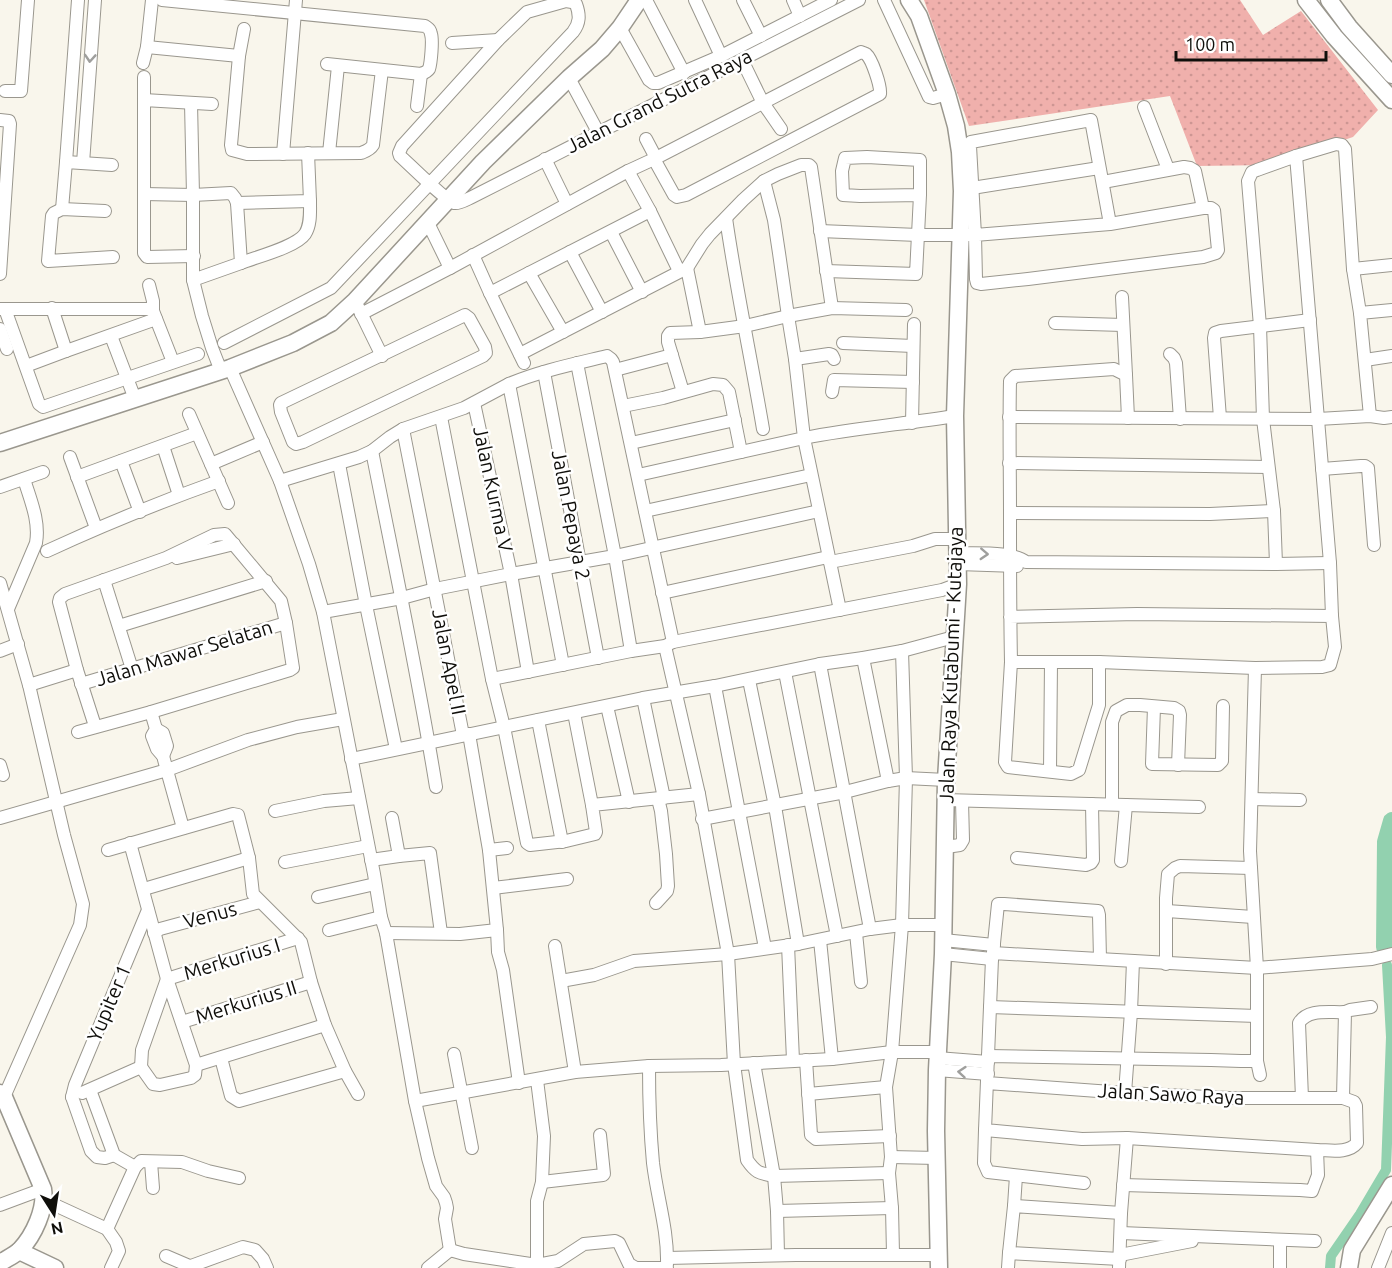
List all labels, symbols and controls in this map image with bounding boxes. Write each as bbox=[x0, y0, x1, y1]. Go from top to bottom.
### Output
scale bar bbox=[1176, 24, 1326, 62]
text: 100 m bbox=[1185, 34, 1235, 54]
street label: Jalan Grand Sutra Raya bbox=[562, 44, 755, 157]
one-way arrow bbox=[84, 54, 97, 63]
street label: Jalan Kurma V bbox=[469, 424, 518, 554]
street label: Jalan Pepaya 2 bbox=[548, 448, 595, 582]
street label: Jalan Raya Kutabumi - Kutajaya bbox=[934, 526, 967, 804]
one-way arrow bbox=[980, 548, 989, 561]
street label: Jalan Apel II bbox=[428, 607, 471, 717]
street label: Jalan Mawar Selatan bbox=[93, 615, 275, 690]
street label: Venus bbox=[181, 896, 239, 933]
street label: Merkurius I bbox=[181, 933, 283, 984]
street label: Yupiter 1 bbox=[82, 961, 135, 1045]
street label: Merkurius II bbox=[192, 975, 299, 1028]
one-way arrow bbox=[958, 1066, 967, 1079]
street label: Jalan Sawo Raya bbox=[1097, 1078, 1245, 1109]
north arrow bbox=[24, 1184, 84, 1244]
text: N bbox=[49, 1219, 65, 1239]

